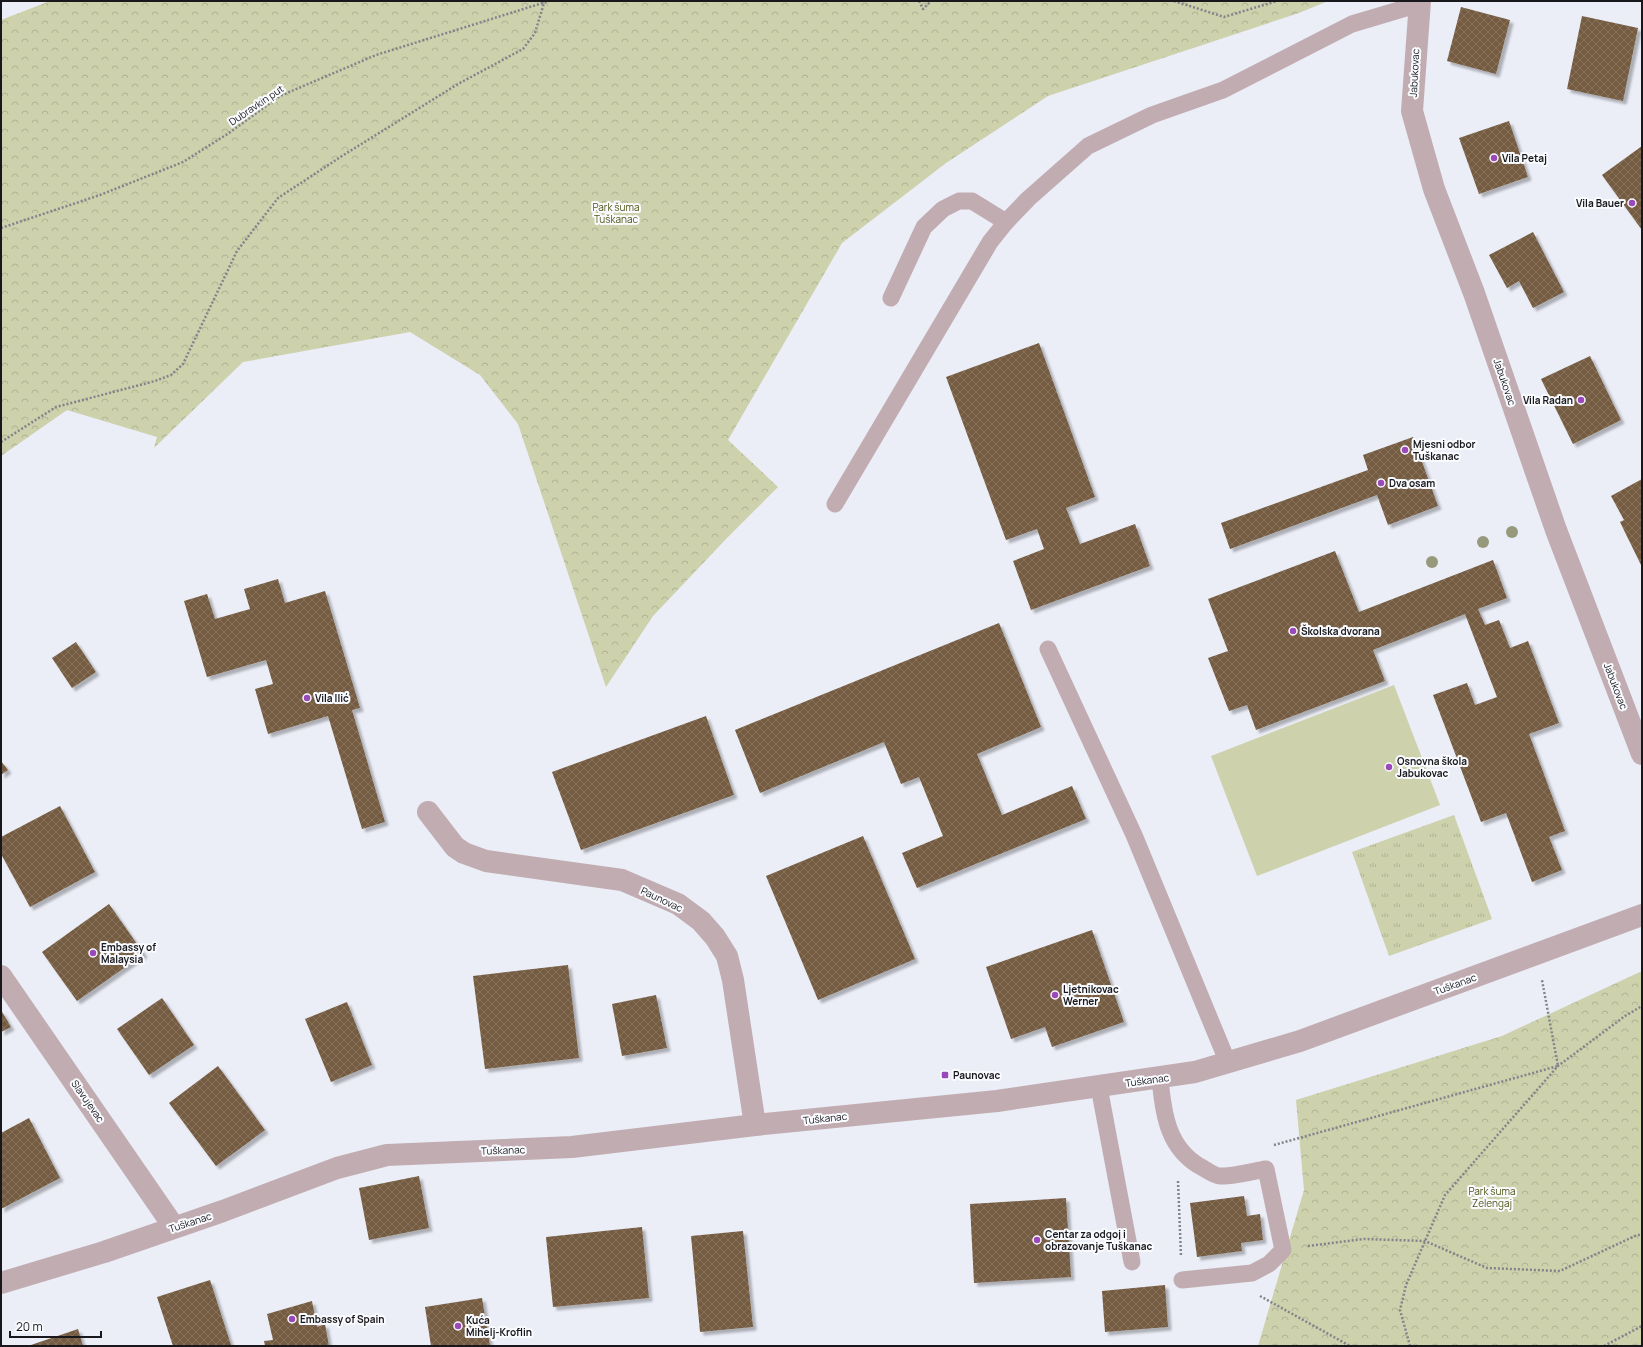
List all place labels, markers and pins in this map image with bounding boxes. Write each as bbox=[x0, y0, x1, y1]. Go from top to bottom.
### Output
place label: Vila Petaj bbox=[1502, 151, 1547, 165]
marker: Vila Petaj bbox=[1489, 153, 1499, 163]
place label: Vila Bauer bbox=[1576, 196, 1624, 210]
marker: Vila Bauer bbox=[1627, 198, 1637, 208]
place label: Vila Radan bbox=[1523, 393, 1573, 407]
marker: Vila Radan bbox=[1576, 395, 1586, 405]
place label: Mjesni odbor Tuškanac bbox=[1413, 437, 1476, 463]
marker: Mjesni odbor Tuškanac bbox=[1400, 445, 1410, 455]
place label: Dva osam bbox=[1389, 476, 1435, 490]
marker: Dva osam bbox=[1376, 478, 1386, 488]
place label: Školska dvorana bbox=[1301, 624, 1380, 638]
marker: Školska dvorana bbox=[1288, 626, 1298, 636]
place label: Vila Ilić bbox=[315, 691, 349, 705]
marker: Vila Ilić bbox=[302, 693, 312, 703]
place label: Osnovna škola Jabukovac bbox=[1397, 754, 1467, 780]
marker: Osnovna škola Jabukovac bbox=[1384, 762, 1394, 772]
place label: Embassy of Malaysia bbox=[101, 940, 156, 966]
marker: Embassy of Malaysia bbox=[88, 948, 98, 958]
place label: Ljetnikovac Werner bbox=[1063, 982, 1119, 1008]
marker: Ljetnikovac Werner bbox=[1050, 990, 1060, 1000]
place label: Paunovac bbox=[953, 1068, 1000, 1082]
marker: Paunovac bbox=[940, 1070, 950, 1080]
place label: Centar za odgoj i obrazovanje Tuškanac bbox=[1045, 1227, 1152, 1253]
marker: Centar za odgoj i obrazovanje Tuškanac bbox=[1032, 1235, 1042, 1245]
place label: Embassy of Spain bbox=[300, 1312, 385, 1326]
place label: Kuća Mihelj-Kroflin bbox=[466, 1313, 532, 1339]
marker: Embassy of Spain bbox=[287, 1314, 297, 1324]
marker: Kuća Mihelj-Kroflin bbox=[453, 1321, 463, 1331]

